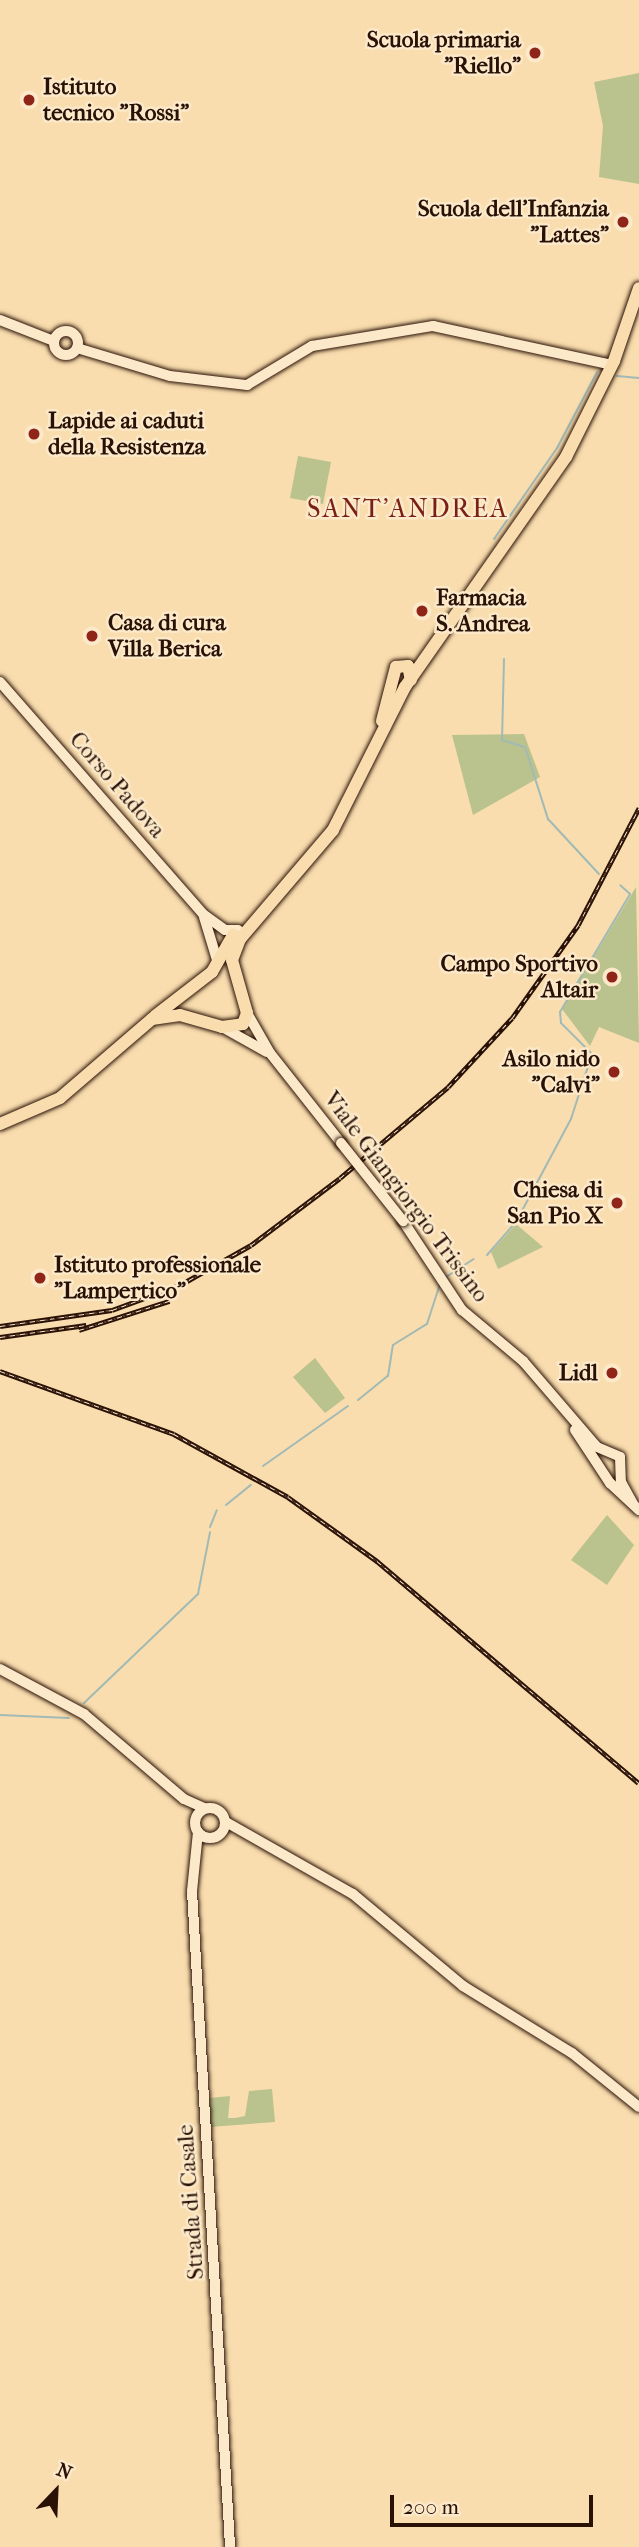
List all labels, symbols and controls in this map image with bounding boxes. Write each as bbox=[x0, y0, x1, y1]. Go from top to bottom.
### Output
place label: Scuola primaria "Riello" bbox=[367, 26, 521, 80]
marker: Scuola primaria "Riello" bbox=[527, 45, 543, 61]
place label: Istituto tecnico "Rossi" bbox=[43, 73, 189, 127]
marker: Istituto tecnico "Rossi" bbox=[21, 92, 37, 108]
place label: Scuola dell'Infanzia "Lattes" bbox=[418, 195, 609, 249]
marker: Scuola dell'Infanzia "Lattes" bbox=[615, 214, 631, 230]
place label: Lapide ai caduti della Resistenza bbox=[48, 407, 205, 461]
marker: Lapide ai caduti della Resistenza bbox=[26, 426, 42, 442]
district label: SANT'ANDREA bbox=[308, 493, 508, 525]
place label: Farmacia S. Andrea bbox=[436, 584, 530, 638]
marker: Farmacia S. Andrea bbox=[414, 603, 430, 619]
place label: Casa di cura Villa Berica bbox=[108, 609, 226, 663]
marker: Casa di cura Villa Berica bbox=[82, 626, 102, 646]
street label: Corso Padova bbox=[63, 726, 171, 844]
place label: Campo Sportivo Altair bbox=[441, 950, 598, 1004]
marker: Campo Sportivo Altair bbox=[604, 969, 620, 985]
place label: Asilo nido "Calvi" bbox=[503, 1045, 600, 1099]
marker: Asilo nido "Calvi" bbox=[606, 1064, 622, 1080]
street label: Viale Giangiorgio Trissino bbox=[318, 1086, 494, 1308]
place label: Chiesa di San Pio X bbox=[507, 1176, 603, 1230]
marker: Chiesa di San Pio X bbox=[609, 1195, 625, 1211]
place label: Istituto professionale "Lampertico" bbox=[54, 1251, 261, 1305]
marker: Istituto professionale "Lampertico" bbox=[32, 1270, 48, 1286]
place label: Lidl bbox=[559, 1359, 598, 1387]
marker: Lidl bbox=[604, 1365, 620, 1381]
street label: Strada di Casale bbox=[172, 2123, 210, 2281]
north arrow bbox=[21, 2456, 91, 2526]
text: N bbox=[53, 2459, 75, 2485]
scale bar bbox=[394, 2480, 597, 2524]
text: 200 m bbox=[403, 2495, 459, 2519]

